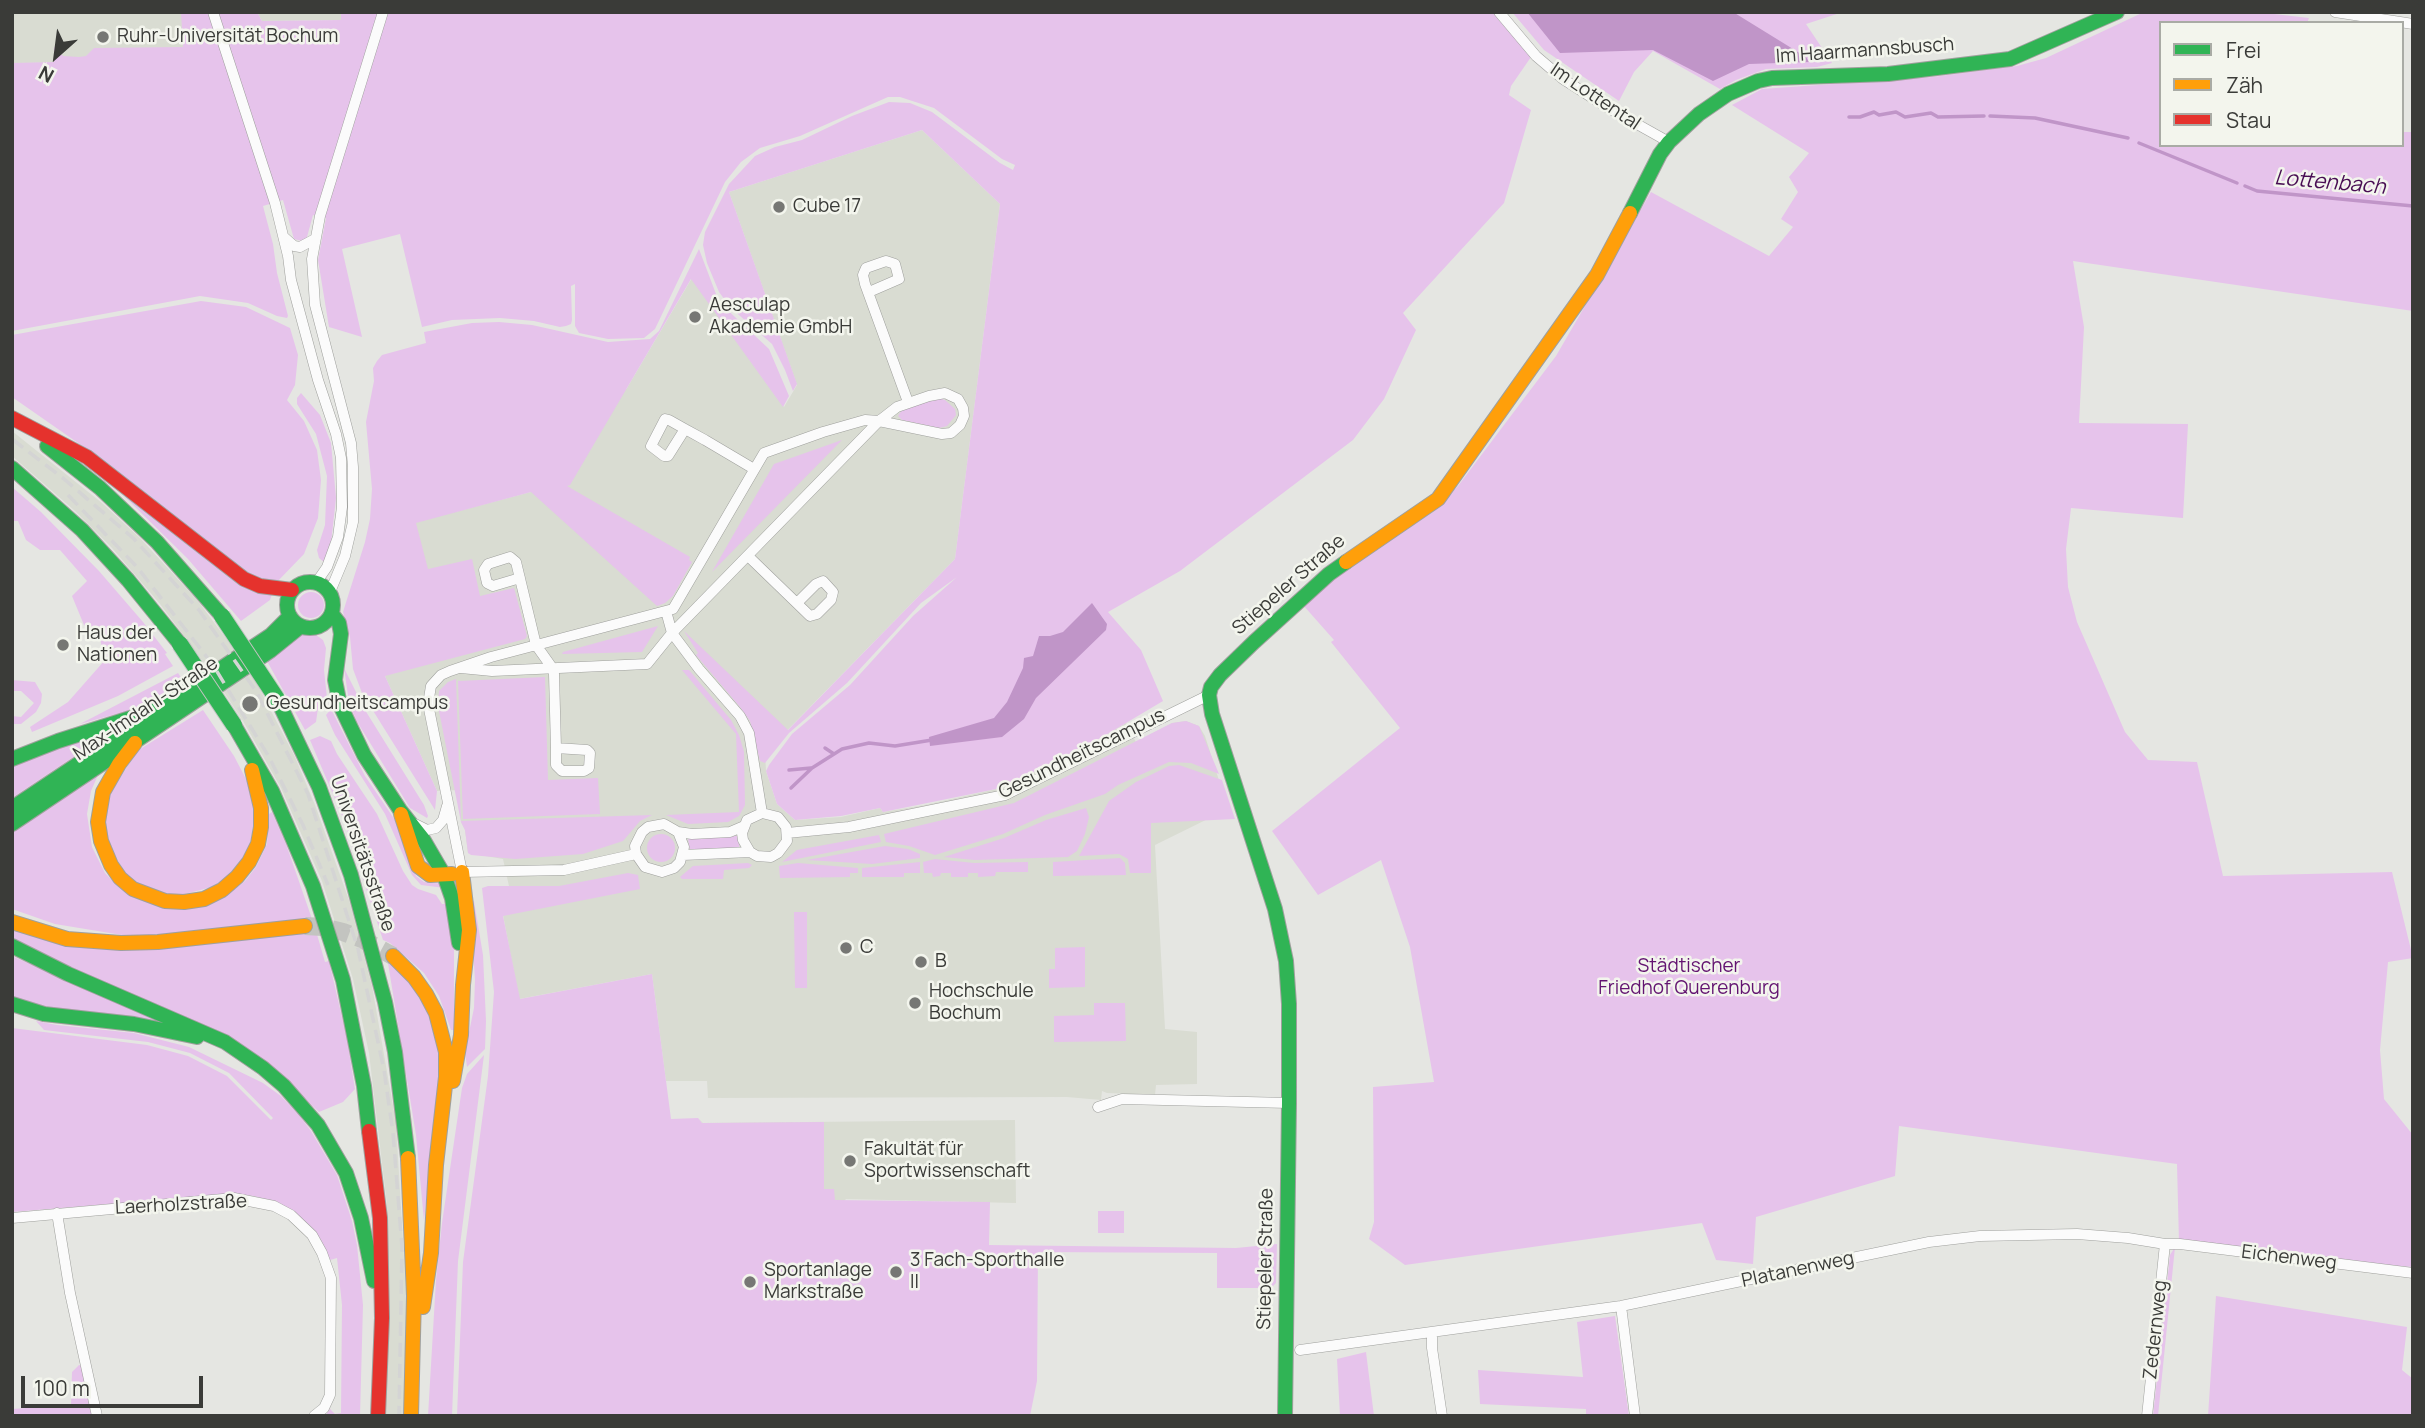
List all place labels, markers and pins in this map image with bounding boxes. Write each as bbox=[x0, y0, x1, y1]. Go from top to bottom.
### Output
place label: Ruhr-Universität Bochum bbox=[117, 26, 338, 48]
marker: Ruhr-Universität Bochum bbox=[95, 29, 111, 45]
place label: Cube 17 bbox=[793, 196, 861, 218]
marker: Cube 17 bbox=[771, 199, 787, 215]
place label: Aesculap Akademie GmbH bbox=[709, 295, 852, 339]
marker: Aesculap Akademie GmbH bbox=[687, 309, 703, 325]
place label: Haus der Nationen bbox=[77, 623, 157, 667]
marker: Haus der Nationen bbox=[55, 637, 71, 653]
place label: Gesundheitscampus bbox=[266, 693, 448, 715]
marker: Gesundheitscampus bbox=[240, 694, 260, 714]
place label: C bbox=[860, 937, 874, 959]
marker: C bbox=[838, 940, 854, 956]
place label: B bbox=[935, 951, 947, 973]
marker: B bbox=[913, 954, 929, 970]
place label: Hochschule Bochum bbox=[929, 981, 1034, 1025]
marker: Hochschule Bochum bbox=[907, 995, 923, 1011]
place label: Fakultät für Sportwissenschaft bbox=[864, 1139, 1030, 1183]
marker: Fakultät für Sportwissenschaft bbox=[842, 1153, 858, 1169]
place label: 3 Fach-Sporthalle II bbox=[910, 1250, 1064, 1294]
place label: Sportanlage Markstraße bbox=[764, 1260, 872, 1304]
marker: 3 Fach-Sporthalle II bbox=[888, 1264, 904, 1280]
marker: Sportanlage Markstraße bbox=[742, 1274, 758, 1290]

